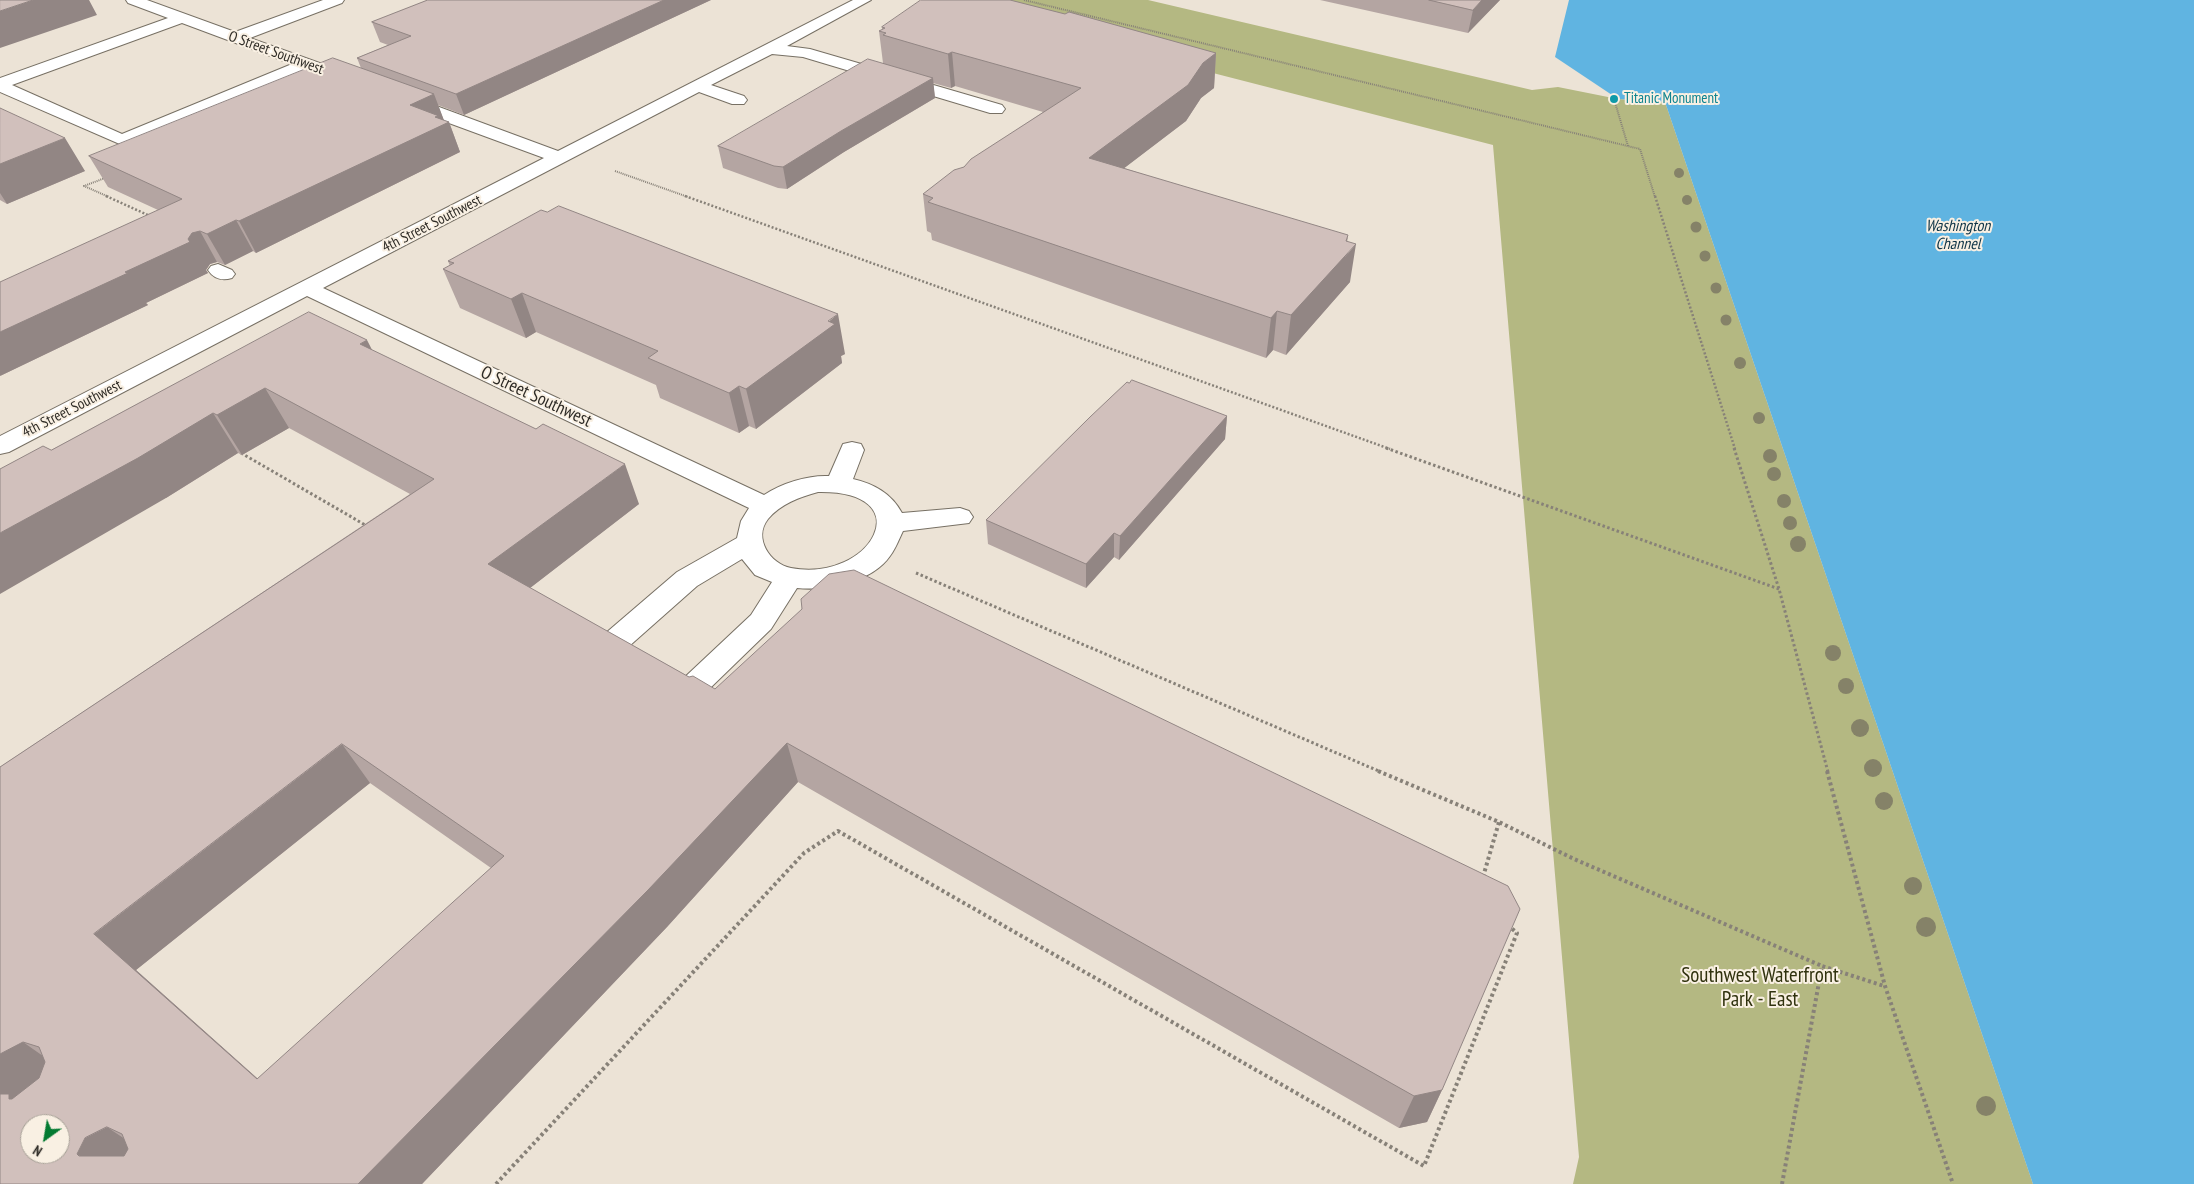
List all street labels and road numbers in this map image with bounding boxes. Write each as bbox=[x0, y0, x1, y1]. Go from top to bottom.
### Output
street label: O Street Southwest bbox=[226, 27, 326, 79]
street label: 4th Street Southwest bbox=[379, 191, 485, 257]
street label: O Street Southwest bbox=[477, 362, 595, 432]
street label: 4th Street Southwest bbox=[19, 376, 125, 442]

